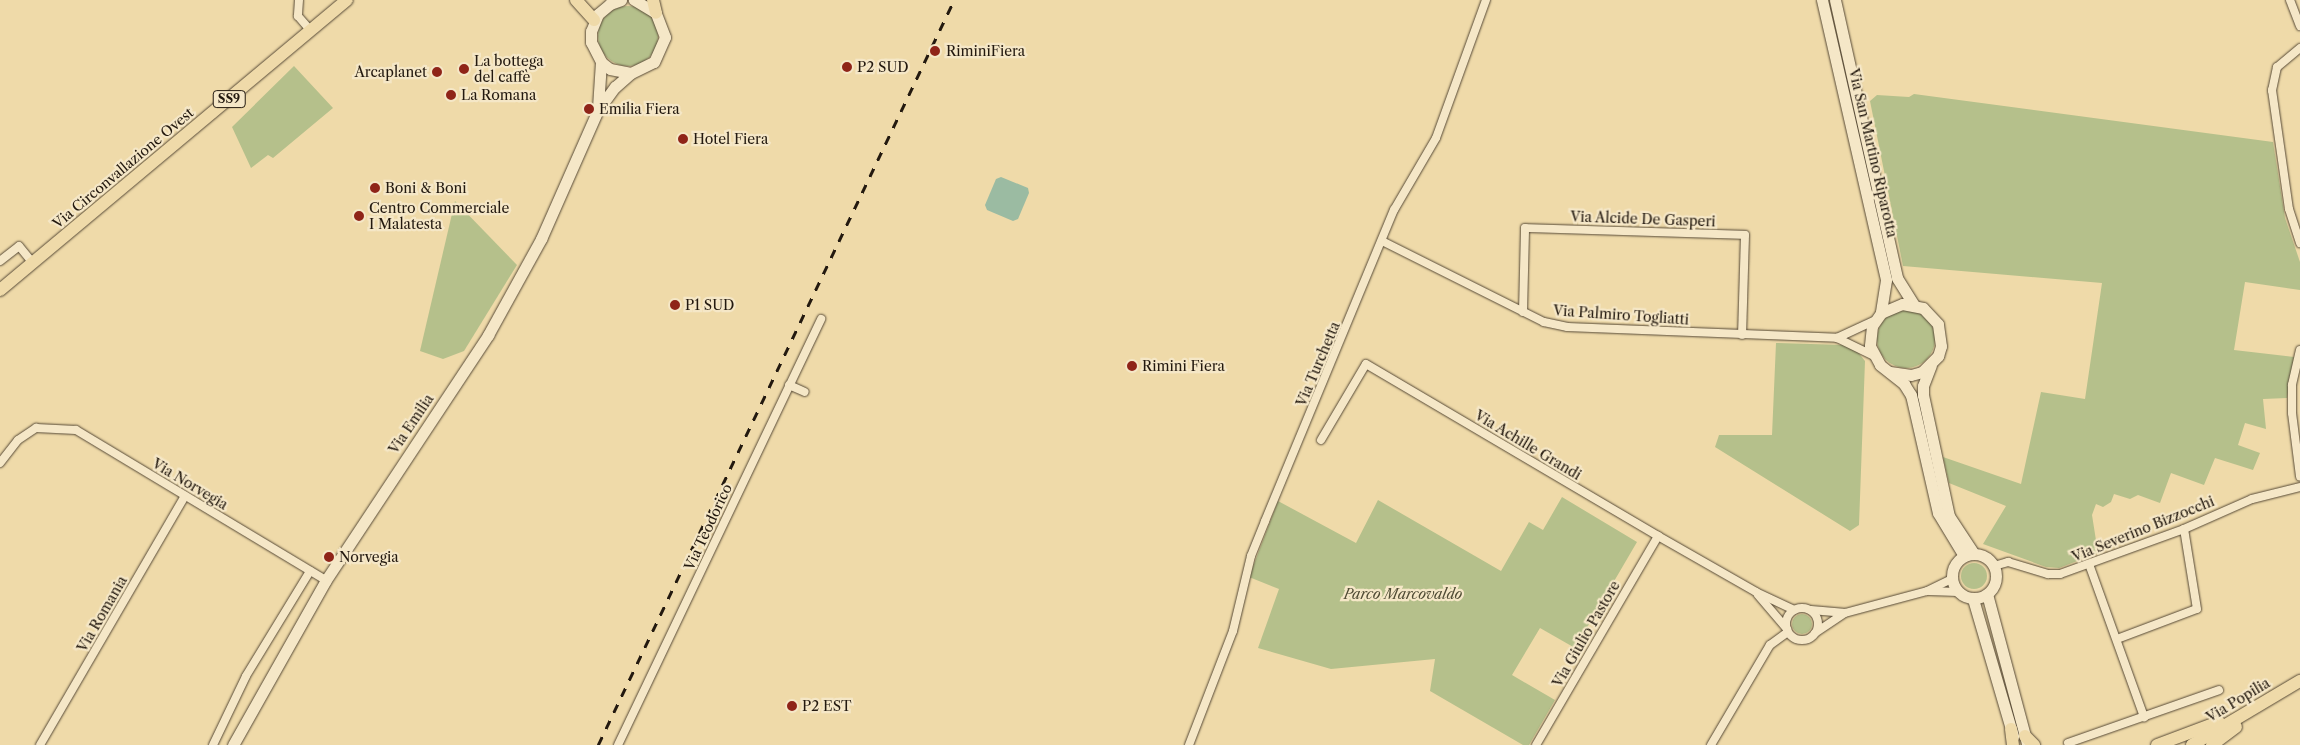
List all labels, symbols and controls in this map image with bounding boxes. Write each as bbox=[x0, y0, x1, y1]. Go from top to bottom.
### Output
place label: RiminiFiera bbox=[946, 43, 1025, 59]
marker: RiminiFiera bbox=[928, 44, 942, 58]
place label: La bottega del caffè bbox=[474, 53, 544, 85]
place label: P2 SUD bbox=[857, 59, 909, 75]
marker: P2 SUD bbox=[841, 61, 853, 73]
marker: La bottega del caffè bbox=[458, 63, 470, 75]
place label: Arcaplanet bbox=[354, 64, 427, 80]
marker: Arcaplanet bbox=[431, 66, 443, 78]
street label: Via San Martino Riparotta bbox=[1845, 67, 1901, 239]
place label: La Romana bbox=[461, 87, 537, 103]
marker: La Romana bbox=[445, 89, 457, 101]
road number: SS9 bbox=[212, 90, 246, 108]
place label: Emilia Fiera bbox=[599, 101, 680, 117]
marker: Emilia Fiera bbox=[583, 103, 595, 115]
street label: Via Circonvallazione Ovest bbox=[49, 104, 197, 232]
place label: Hotel Fiera bbox=[693, 131, 768, 147]
marker: Hotel Fiera bbox=[677, 133, 689, 145]
place label: Boni & Boni bbox=[385, 180, 467, 196]
marker: Boni & Boni bbox=[369, 182, 381, 194]
place label: Centro Commerciale I Malatesta bbox=[369, 200, 509, 232]
street label: Via Alcide De Gasperi bbox=[1570, 208, 1716, 230]
marker: Centro Commerciale I Malatesta bbox=[353, 210, 365, 222]
place label: P1 SUD bbox=[685, 297, 734, 313]
marker: P1 SUD bbox=[669, 299, 681, 311]
street label: Via Palmiro Togliatti bbox=[1552, 302, 1690, 328]
street label: Via Turchetta bbox=[1292, 319, 1344, 409]
place label: Rimini Fiera bbox=[1142, 358, 1225, 374]
marker: Rimini Fiera bbox=[1126, 360, 1138, 372]
street label: Via Emilia bbox=[385, 391, 437, 457]
street label: Via Achille Grandi bbox=[1471, 406, 1585, 484]
street label: Via Norvegia bbox=[149, 455, 231, 513]
street label: Via Teodorico bbox=[680, 481, 736, 573]
street label: Via Severino Bizzocchi bbox=[2069, 493, 2217, 565]
place label: Norvegia bbox=[339, 549, 399, 565]
marker: Norvegia bbox=[323, 551, 335, 563]
street label: Via Romania bbox=[73, 573, 131, 655]
street label: Via Giulio Pastore bbox=[1549, 578, 1623, 690]
park label: Parco Marcovaldo bbox=[1344, 586, 1462, 602]
street label: Via Popilia bbox=[2203, 674, 2273, 726]
place label: P2 EST bbox=[802, 698, 852, 714]
marker: P2 EST bbox=[786, 700, 798, 712]

